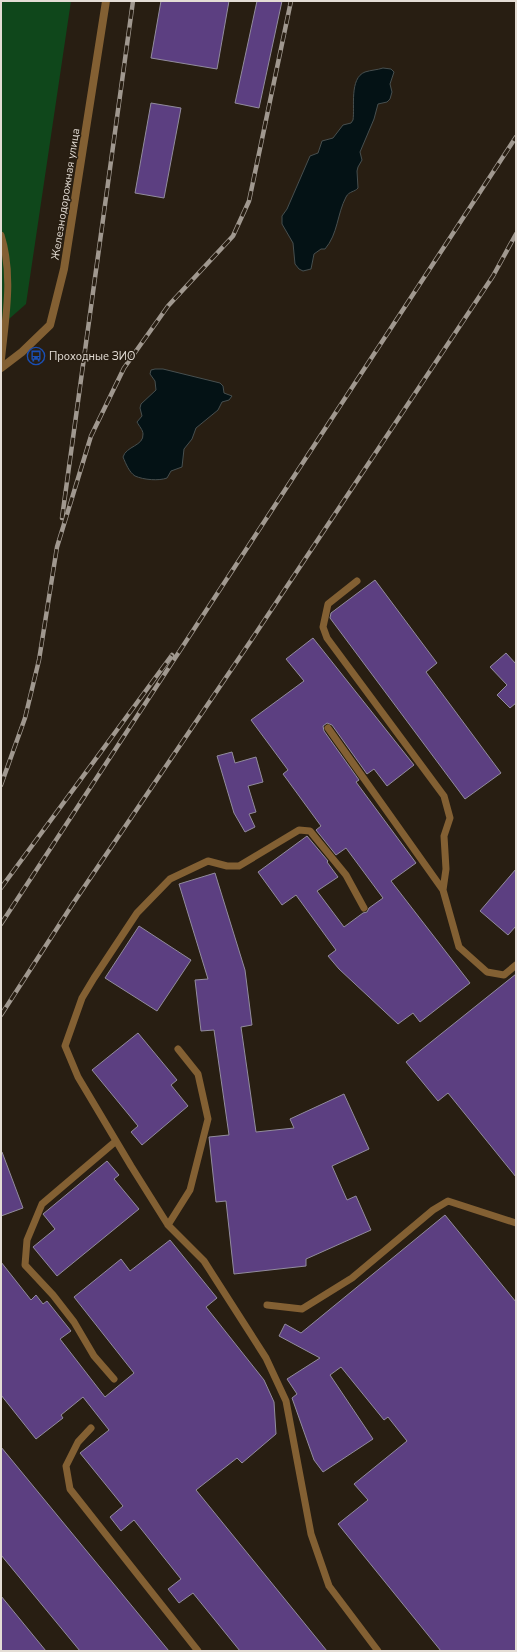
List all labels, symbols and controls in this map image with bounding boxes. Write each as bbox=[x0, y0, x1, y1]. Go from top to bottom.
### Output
street label: Железнодорожная улица bbox=[48, 127, 83, 261]
bus stop icon: Проходные ЗИО bbox=[26, 346, 46, 366]
place label: Проходные ЗИО bbox=[49, 349, 135, 364]

